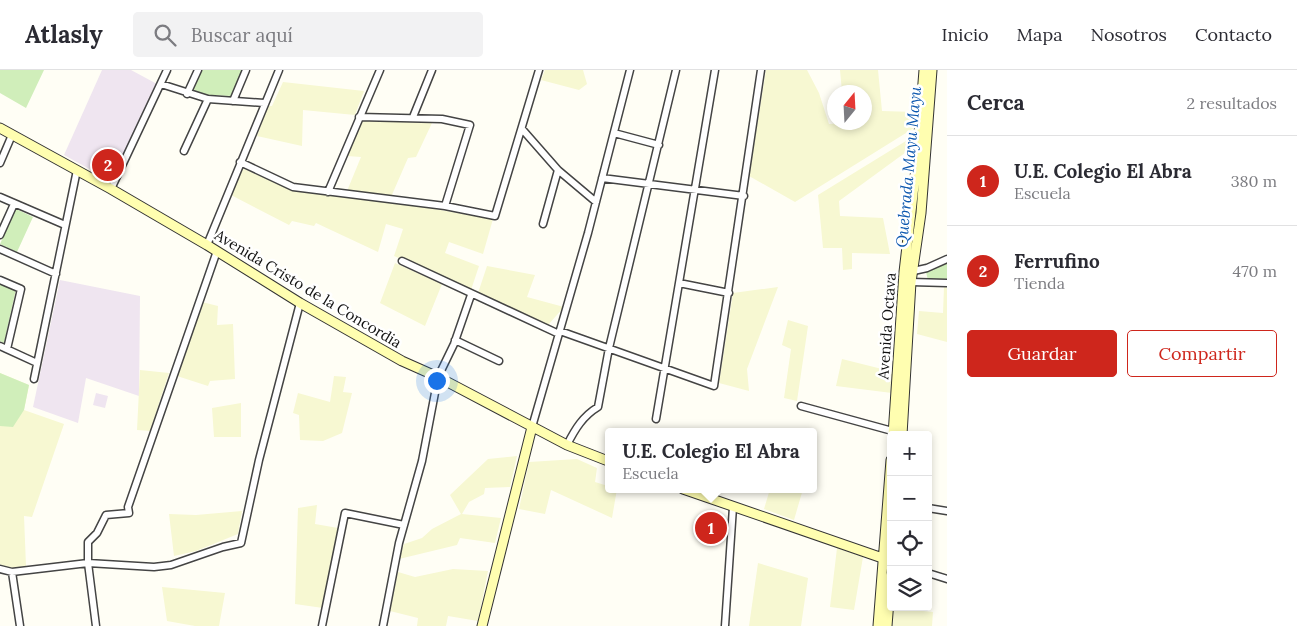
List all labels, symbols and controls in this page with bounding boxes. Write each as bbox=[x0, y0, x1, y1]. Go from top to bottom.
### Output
search box bbox=[133, 12, 483, 57]
text: Atlasly bbox=[25, 19, 103, 50]
icon: search bbox=[151, 21, 179, 49]
text: Buscar aquí bbox=[191, 23, 293, 47]
text: Inicio bbox=[942, 23, 989, 46]
text: Mapa bbox=[1017, 23, 1062, 46]
text: Nosotros bbox=[1090, 23, 1167, 46]
text: Contacto bbox=[1195, 23, 1272, 46]
north arrow bbox=[827, 85, 872, 130]
water label: Quebrada Mayu Mayu bbox=[891, 85, 925, 248]
text: Cerca bbox=[967, 89, 1025, 116]
text: 2 resultados bbox=[1187, 93, 1277, 113]
pin: 2 bbox=[92, 146, 124, 184]
text: U.E. Colegio El Abra bbox=[1014, 159, 1192, 183]
text: 1 bbox=[980, 171, 986, 191]
text: 380 m bbox=[1231, 171, 1277, 191]
text: Escuela bbox=[1014, 183, 1071, 203]
street label: Avenida Cristo de la Concordia bbox=[211, 225, 405, 352]
text: Ferrufino bbox=[1014, 249, 1100, 273]
text: 2 bbox=[979, 261, 987, 281]
text: 470 m bbox=[1233, 261, 1277, 281]
street label: Avenida Octava bbox=[873, 272, 900, 381]
text: Tienda bbox=[1014, 273, 1065, 293]
button: Guardar bbox=[967, 330, 1117, 377]
button: Compartir bbox=[1127, 330, 1277, 377]
your location bbox=[424, 368, 450, 394]
popup bbox=[605, 428, 817, 493]
map controls bbox=[887, 431, 932, 611]
button: + bbox=[887, 431, 932, 476]
text: U.E. Colegio El Abra bbox=[622, 439, 800, 463]
text: Escuela bbox=[622, 463, 679, 483]
button: − bbox=[887, 476, 932, 521]
pin: 1 bbox=[695, 509, 727, 547]
button: locate bbox=[887, 521, 932, 566]
button: layers bbox=[887, 566, 932, 611]

